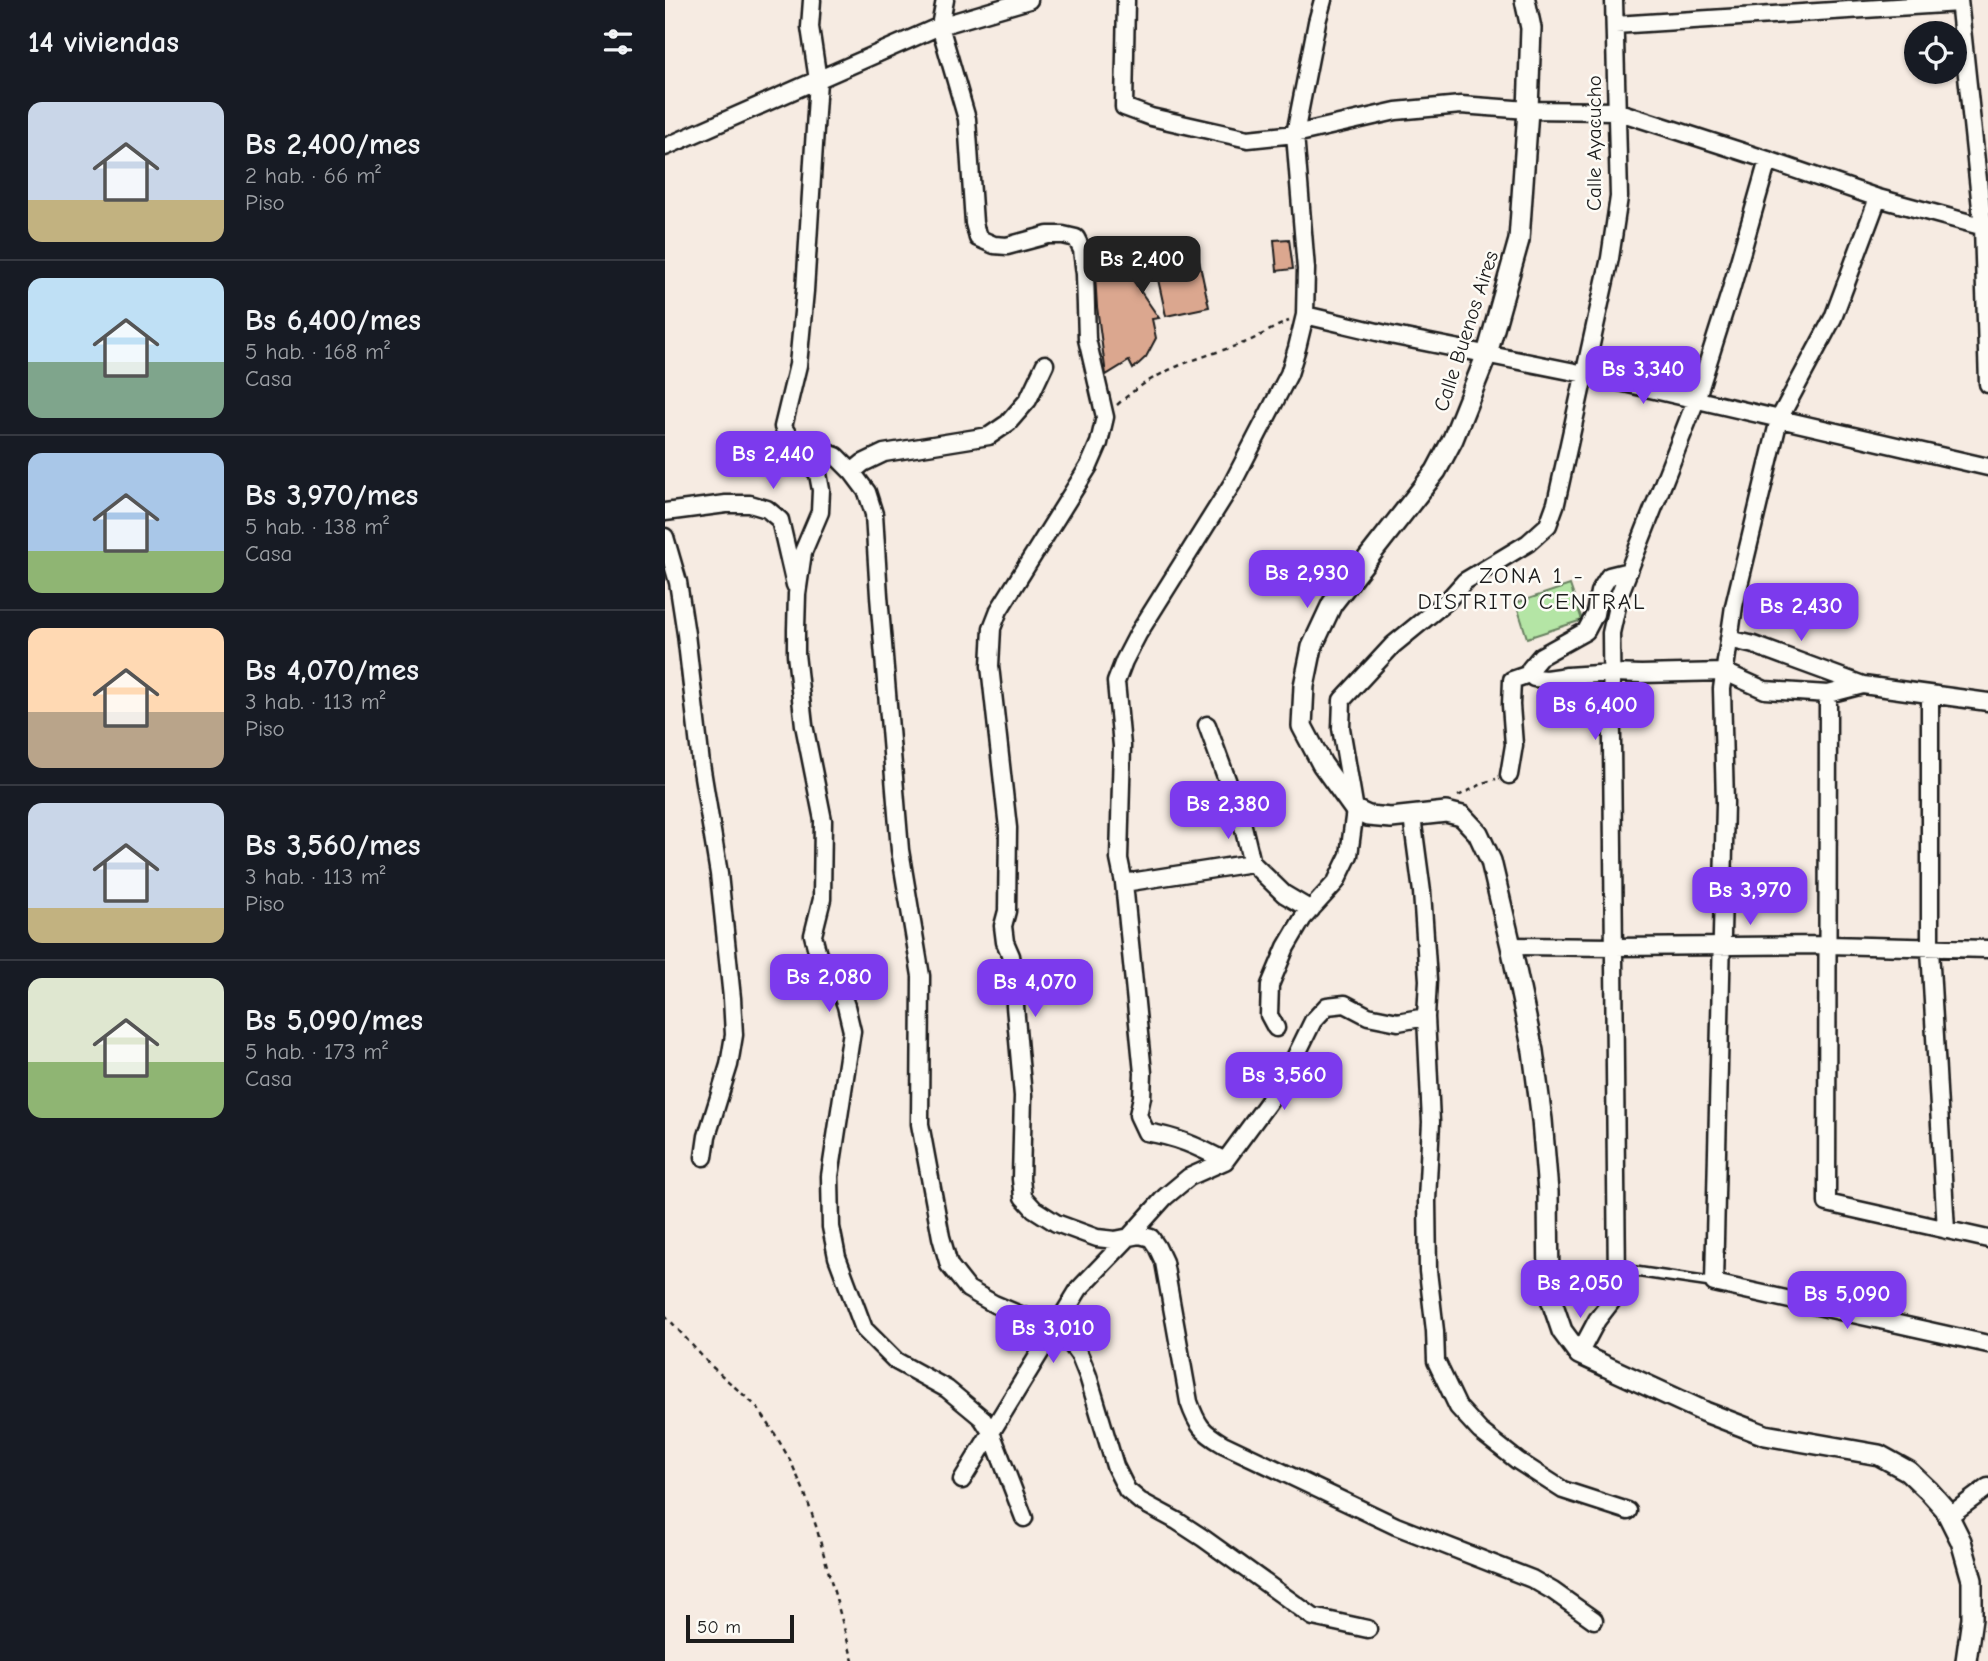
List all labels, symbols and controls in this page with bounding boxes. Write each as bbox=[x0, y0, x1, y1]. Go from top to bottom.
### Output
map controls bbox=[1904, 21, 1967, 84]
button: locate bbox=[1904, 21, 1967, 84]
icon: filters bbox=[599, 23, 637, 61]
text: 14 viviendas bbox=[28, 25, 179, 60]
street label: Calle Ayacucho bbox=[1582, 75, 1606, 211]
text: Bs 2,400/mes bbox=[245, 127, 420, 162]
icon: home bbox=[84, 130, 168, 214]
text: 2 hab. · 66 m² bbox=[245, 162, 381, 189]
text: Piso bbox=[245, 189, 285, 216]
pin: Bs 2,400 bbox=[1070, 236, 1214, 296]
text: Bs 2,400 bbox=[1100, 245, 1184, 272]
street label: Calle Buenos Aires bbox=[1429, 248, 1503, 414]
text: Bs 6,400/mes bbox=[245, 303, 421, 338]
icon: home bbox=[84, 306, 168, 390]
text: 5 hab. · 168 m² bbox=[245, 338, 390, 365]
pin: Bs 3,340 bbox=[1571, 346, 1715, 406]
text: Bs 3,340 bbox=[1601, 355, 1685, 382]
text: Casa bbox=[245, 365, 292, 392]
pin: Bs 2,440 bbox=[701, 432, 845, 491]
text: Bs 2,440 bbox=[732, 440, 814, 467]
text: Bs 3,970/mes bbox=[245, 478, 418, 513]
icon: home bbox=[84, 481, 168, 565]
text: 5 hab. · 138 m² bbox=[245, 513, 389, 540]
text: Casa bbox=[245, 540, 292, 567]
pin: Bs 2,930 bbox=[1235, 550, 1379, 610]
text: Bs 2,930 bbox=[1265, 559, 1349, 586]
district label: ZONA 1 - DISTRITO CENTRAL bbox=[1417, 562, 1647, 615]
pin: Bs 2,430 bbox=[1729, 584, 1873, 643]
text: Bs 2,430 bbox=[1759, 592, 1843, 619]
text: Bs 4,070/mes bbox=[245, 653, 419, 688]
icon: home bbox=[84, 656, 168, 740]
pin: Bs 6,400 bbox=[1523, 682, 1667, 742]
text: 3 hab. · 113 m² bbox=[245, 688, 385, 715]
text: Bs 6,400 bbox=[1552, 691, 1638, 718]
text: Piso bbox=[245, 715, 285, 742]
pin: Bs 2,380 bbox=[1156, 782, 1300, 841]
text: Bs 2,380 bbox=[1186, 790, 1270, 817]
text: Bs 3,560/mes bbox=[245, 828, 421, 863]
icon: home bbox=[84, 831, 168, 915]
text: 3 hab. · 113 m² bbox=[245, 863, 385, 890]
pin: Bs 3,970 bbox=[1678, 867, 1822, 927]
text: Bs 3,970 bbox=[1708, 876, 1792, 903]
text: Piso bbox=[245, 890, 285, 917]
pin: Bs 2,080 bbox=[757, 954, 901, 1014]
pin: Bs 4,070 bbox=[963, 960, 1107, 1019]
text: Bs 2,080 bbox=[786, 963, 872, 990]
text: Bs 4,070 bbox=[993, 968, 1077, 995]
text: Bs 5,090/mes bbox=[245, 1003, 423, 1038]
icon: home bbox=[84, 1006, 168, 1090]
text: 5 hab. · 173 m² bbox=[245, 1038, 388, 1065]
pin: Bs 3,560 bbox=[1212, 1052, 1356, 1112]
text: Bs 3,560 bbox=[1241, 1061, 1327, 1088]
text: Casa bbox=[245, 1065, 292, 1092]
pin: Bs 2,050 bbox=[1508, 1260, 1652, 1320]
text: Bs 2,050 bbox=[1537, 1269, 1623, 1296]
pin: Bs 5,090 bbox=[1775, 1272, 1919, 1331]
text: Bs 5,090 bbox=[1804, 1280, 1890, 1307]
pin: Bs 3,010 bbox=[981, 1306, 1125, 1365]
text: Bs 3,010 bbox=[1011, 1314, 1095, 1341]
scale bar bbox=[686, 1612, 795, 1644]
text: 50 m bbox=[697, 1616, 741, 1638]

